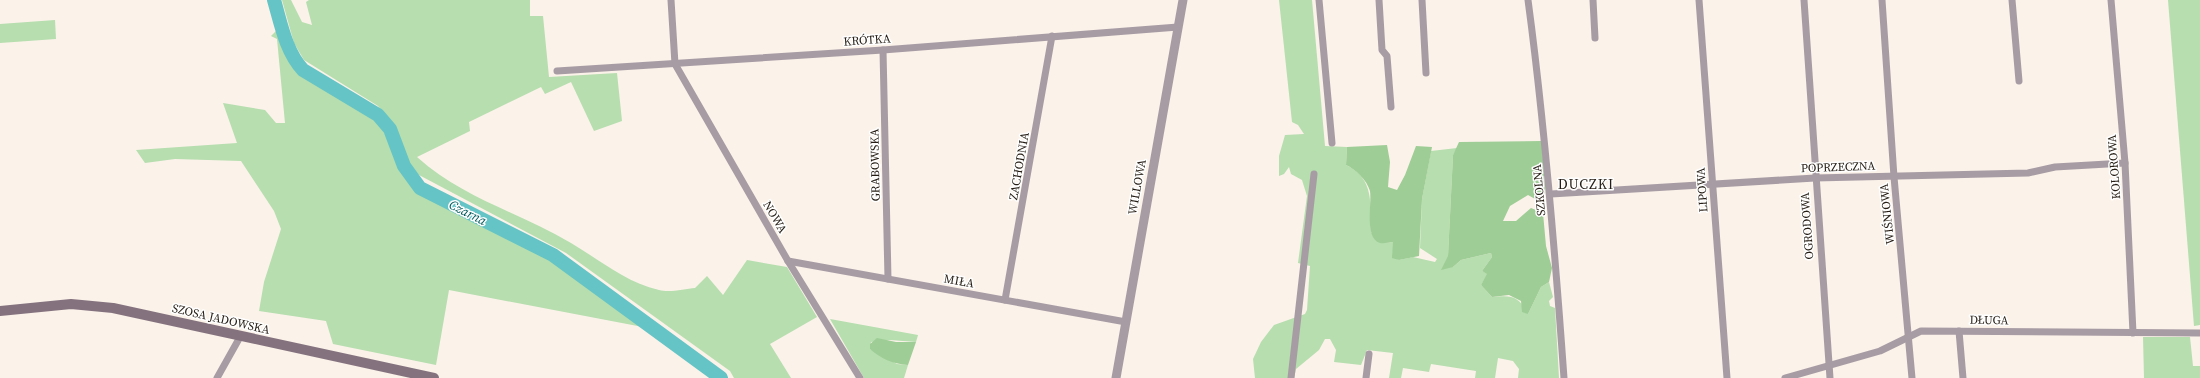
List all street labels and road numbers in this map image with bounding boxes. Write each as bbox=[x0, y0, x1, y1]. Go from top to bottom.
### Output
street label: KRÓTKA bbox=[843, 30, 891, 50]
street label: GRABOWSKA bbox=[866, 128, 884, 202]
street label: ZACHODNIA bbox=[1005, 131, 1033, 201]
street label: KOLOROWA bbox=[2104, 134, 2124, 200]
street label: WILLOWA bbox=[1124, 158, 1150, 216]
street label: POPRZECZNA bbox=[1801, 158, 1876, 176]
street label: SZKOLNA bbox=[1529, 163, 1549, 217]
street label: LIPOWA bbox=[1692, 167, 1712, 213]
street label: WIŚNIOWA bbox=[1876, 183, 1898, 245]
street label: OGRODOWA bbox=[1797, 192, 1817, 260]
street label: NOWA bbox=[759, 198, 791, 236]
street label: MIŁA bbox=[943, 270, 975, 292]
street label: SZOSA JADOWSKA bbox=[171, 300, 271, 338]
street label: DŁUGA bbox=[1969, 312, 2009, 328]

